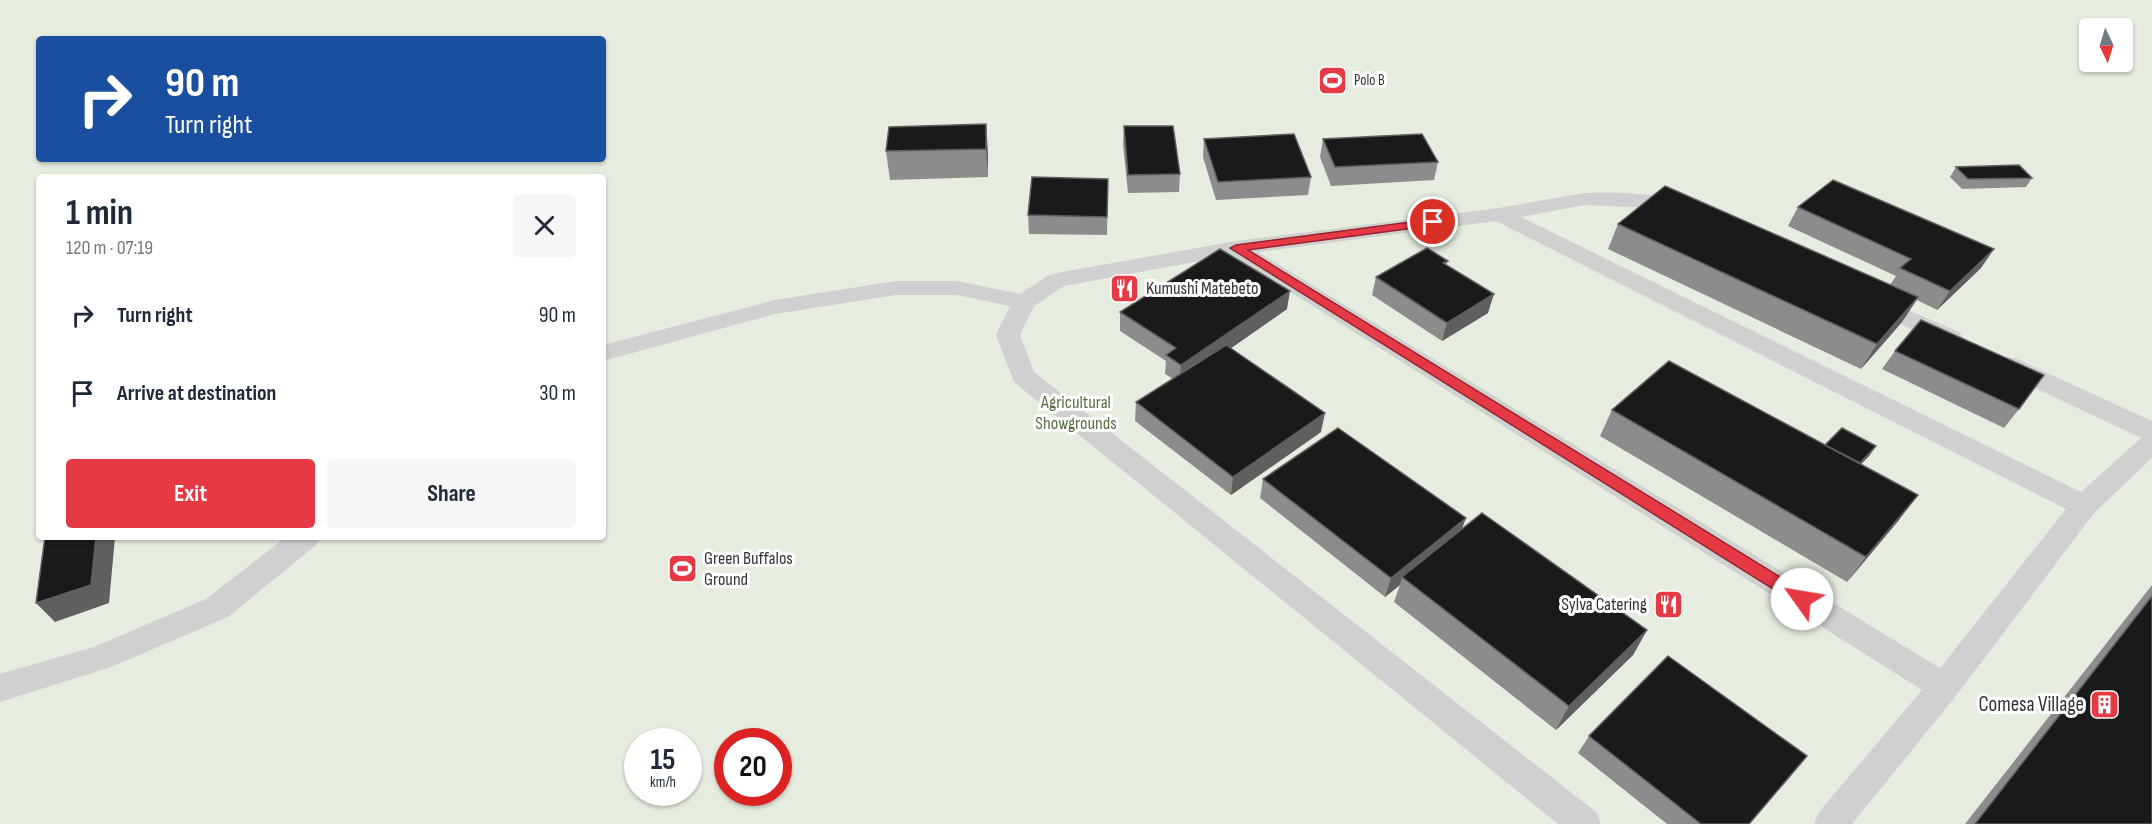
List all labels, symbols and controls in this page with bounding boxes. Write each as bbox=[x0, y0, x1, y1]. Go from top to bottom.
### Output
north arrow bbox=[2079, 18, 2133, 72]
map controls bbox=[2079, 18, 2133, 72]
text: 90 m bbox=[165, 58, 239, 109]
icon: right bbox=[66, 60, 144, 138]
sports icon: Polo B bbox=[1317, 64, 1349, 96]
place label: Polo B bbox=[1354, 71, 1385, 90]
text: Turn right bbox=[165, 109, 252, 141]
text: 1 min bbox=[66, 192, 133, 235]
button: close bbox=[513, 194, 576, 257]
pin bbox=[1407, 196, 1458, 247]
icon: arrive bbox=[1416, 205, 1449, 238]
text: 120 m · 07:19 bbox=[66, 236, 153, 260]
restaurant icon: Kumushi Matebeto bbox=[1109, 272, 1141, 304]
place label: Kumushi Matebeto bbox=[1146, 278, 1259, 299]
icon: right bbox=[66, 299, 99, 332]
text: Turn right bbox=[117, 302, 193, 329]
text: 90 m bbox=[539, 302, 576, 329]
icon: arrive bbox=[66, 377, 99, 410]
text: Arrive at destination bbox=[117, 380, 276, 407]
text: 30 m bbox=[539, 380, 576, 407]
park label: Agricultural Showgrounds bbox=[1035, 392, 1117, 434]
button: Exit bbox=[66, 459, 315, 528]
button: Share bbox=[327, 459, 576, 528]
place label: Green Buffalos Ground bbox=[704, 548, 793, 590]
sports icon: Green Buffalos Ground bbox=[667, 552, 699, 584]
position arrow bbox=[1770, 567, 1834, 631]
restaurant icon: Sylva Catering bbox=[1652, 588, 1684, 620]
place label: Sylva Catering bbox=[1561, 594, 1647, 615]
building icon: Comesa Village bbox=[2089, 688, 2121, 720]
place label: Comesa Village bbox=[1978, 692, 2084, 717]
speed limit sign: 20 bbox=[714, 728, 792, 806]
text: 15 bbox=[651, 742, 676, 778]
text: km/h bbox=[650, 773, 676, 792]

